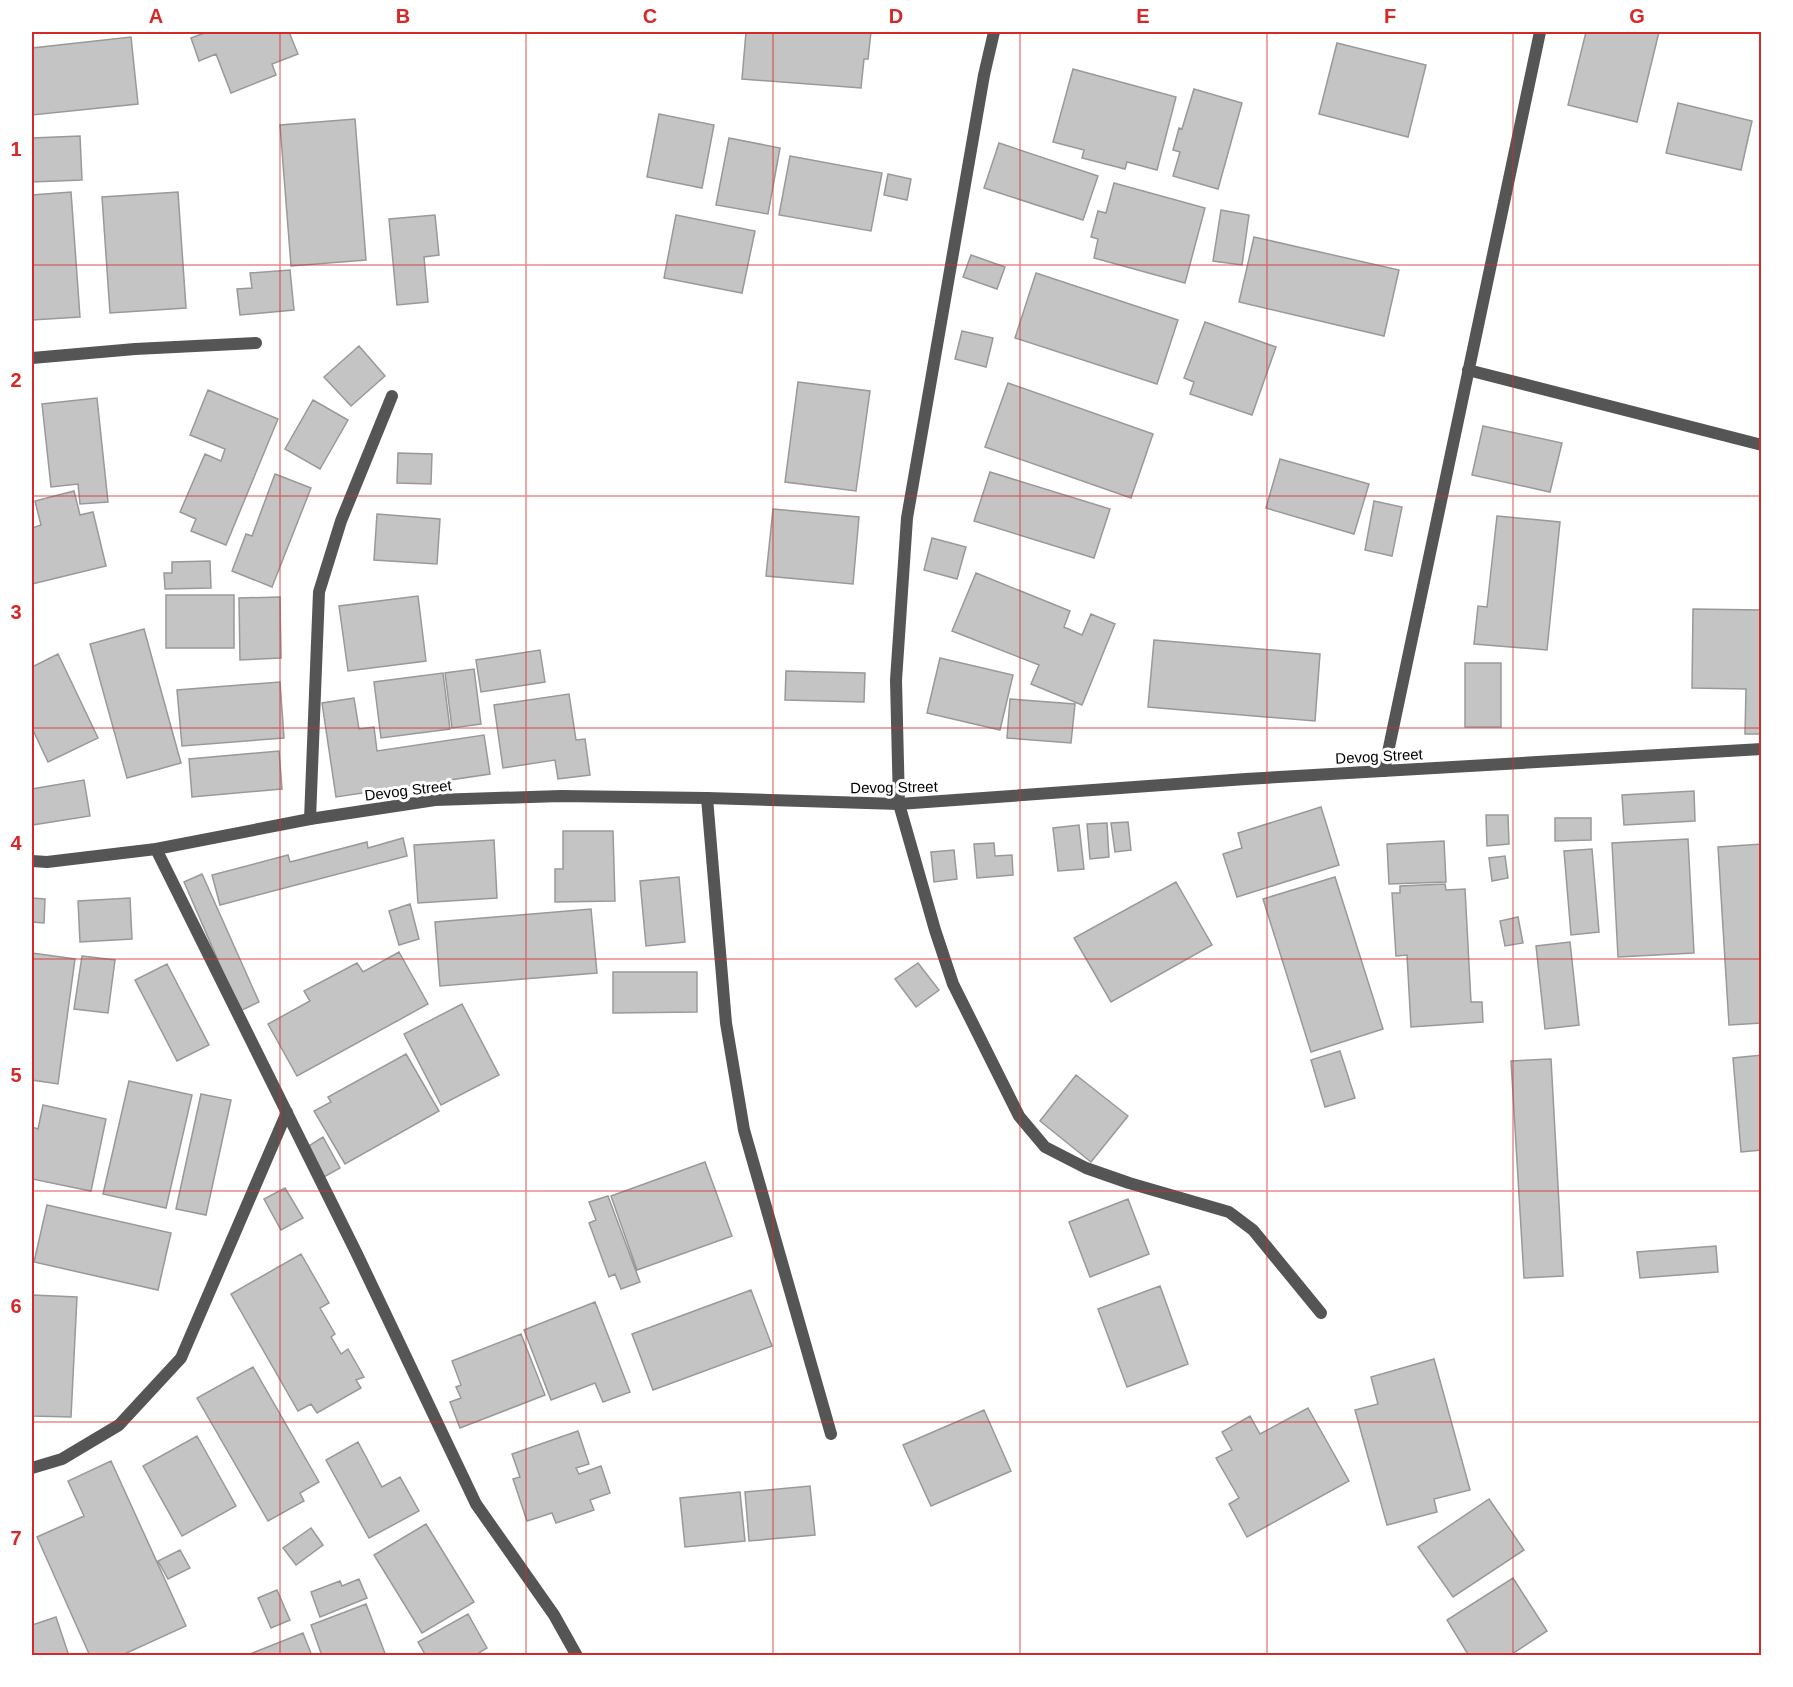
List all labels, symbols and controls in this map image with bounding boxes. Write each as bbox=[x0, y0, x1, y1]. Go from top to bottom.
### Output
text: A bbox=[149, 5, 163, 27]
text: B bbox=[396, 5, 410, 27]
text: C bbox=[643, 5, 657, 27]
text: D bbox=[889, 5, 903, 27]
text: E bbox=[1136, 5, 1150, 27]
text: F bbox=[1384, 5, 1396, 27]
text: G bbox=[1629, 5, 1645, 27]
text: 1 bbox=[10, 138, 22, 160]
text: 2 bbox=[10, 369, 22, 391]
text: 3 bbox=[10, 601, 22, 623]
street label: Devog Street bbox=[1335, 745, 1424, 767]
street label: Devog Street bbox=[364, 776, 453, 804]
street label: Devog Street bbox=[850, 778, 939, 796]
text: 4 bbox=[10, 832, 22, 854]
text: 5 bbox=[10, 1064, 22, 1086]
text: 6 bbox=[10, 1295, 22, 1317]
text: 7 bbox=[10, 1527, 22, 1549]

